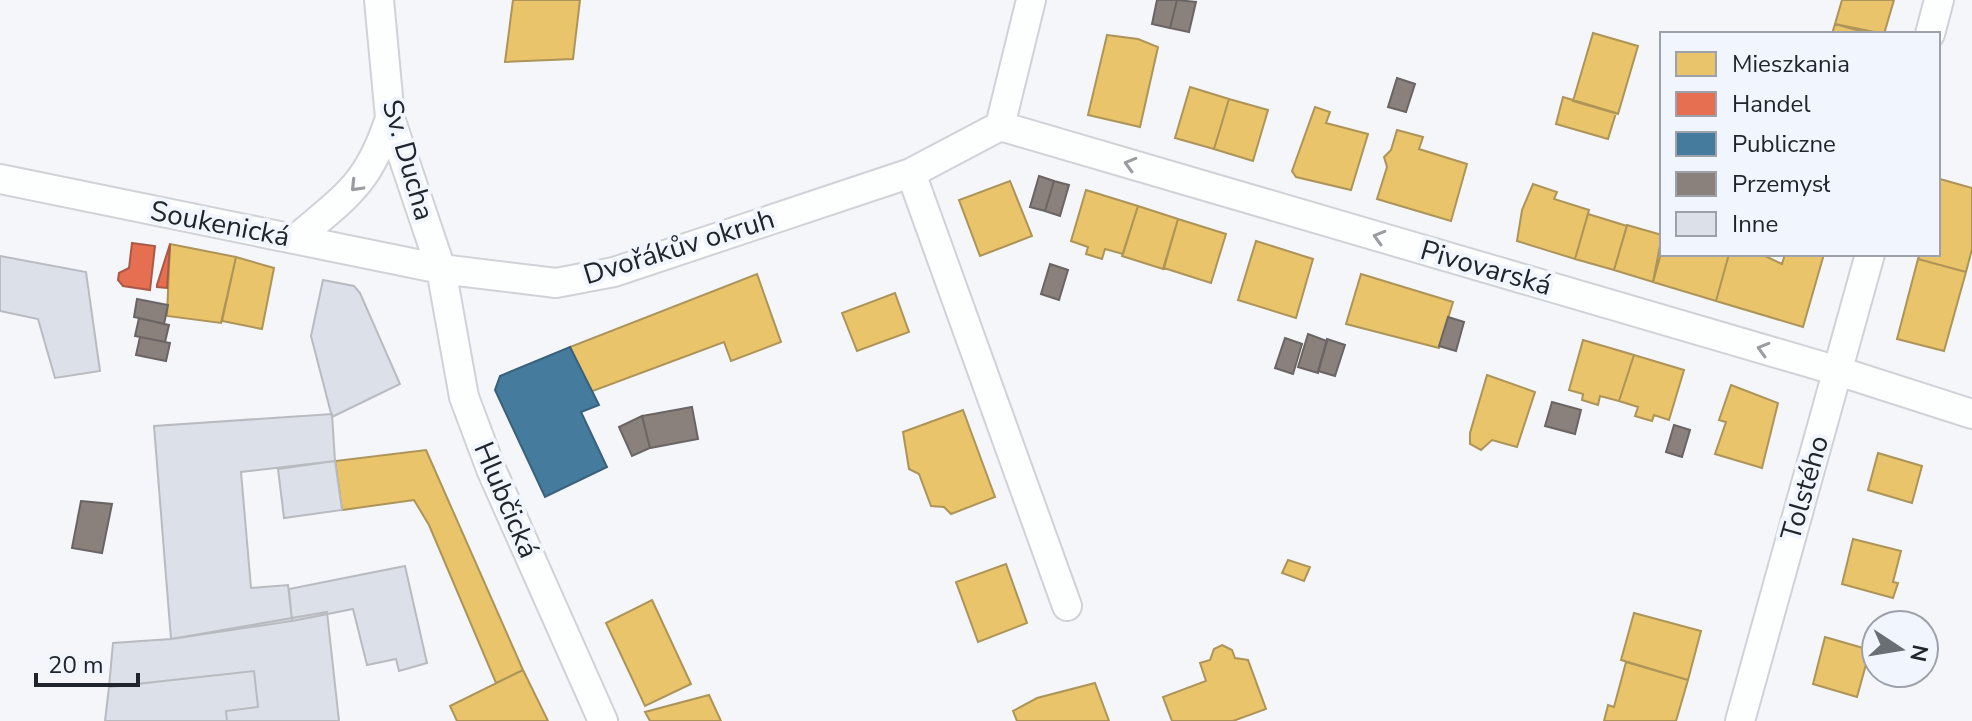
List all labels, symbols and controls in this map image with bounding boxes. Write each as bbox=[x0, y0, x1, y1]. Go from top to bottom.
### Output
legend bbox=[1660, 32, 1940, 256]
text: Mieszkania bbox=[1732, 48, 1850, 80]
text: Handel bbox=[1732, 88, 1810, 120]
street label: Sv. Ducha bbox=[373, 95, 443, 225]
text: Publiczne bbox=[1732, 128, 1836, 160]
one-way arrow bbox=[1123, 157, 1137, 173]
text: Przemysł bbox=[1732, 168, 1830, 200]
one-way arrow bbox=[350, 177, 365, 191]
street label: Soukenická bbox=[147, 192, 293, 256]
street label: Dvořákův okruh bbox=[579, 200, 779, 294]
text: Inne bbox=[1732, 208, 1778, 240]
one-way arrow bbox=[1373, 230, 1387, 246]
street label: Pivovarská bbox=[1416, 231, 1556, 305]
one-way arrow bbox=[1757, 342, 1771, 358]
street label: Tolstého bbox=[1772, 431, 1838, 545]
street label: Hlubčická bbox=[465, 436, 547, 564]
north arrow bbox=[1860, 609, 1940, 689]
scale bar bbox=[36, 637, 138, 687]
text: N bbox=[1902, 642, 1935, 664]
text: 20 m bbox=[48, 649, 104, 681]

